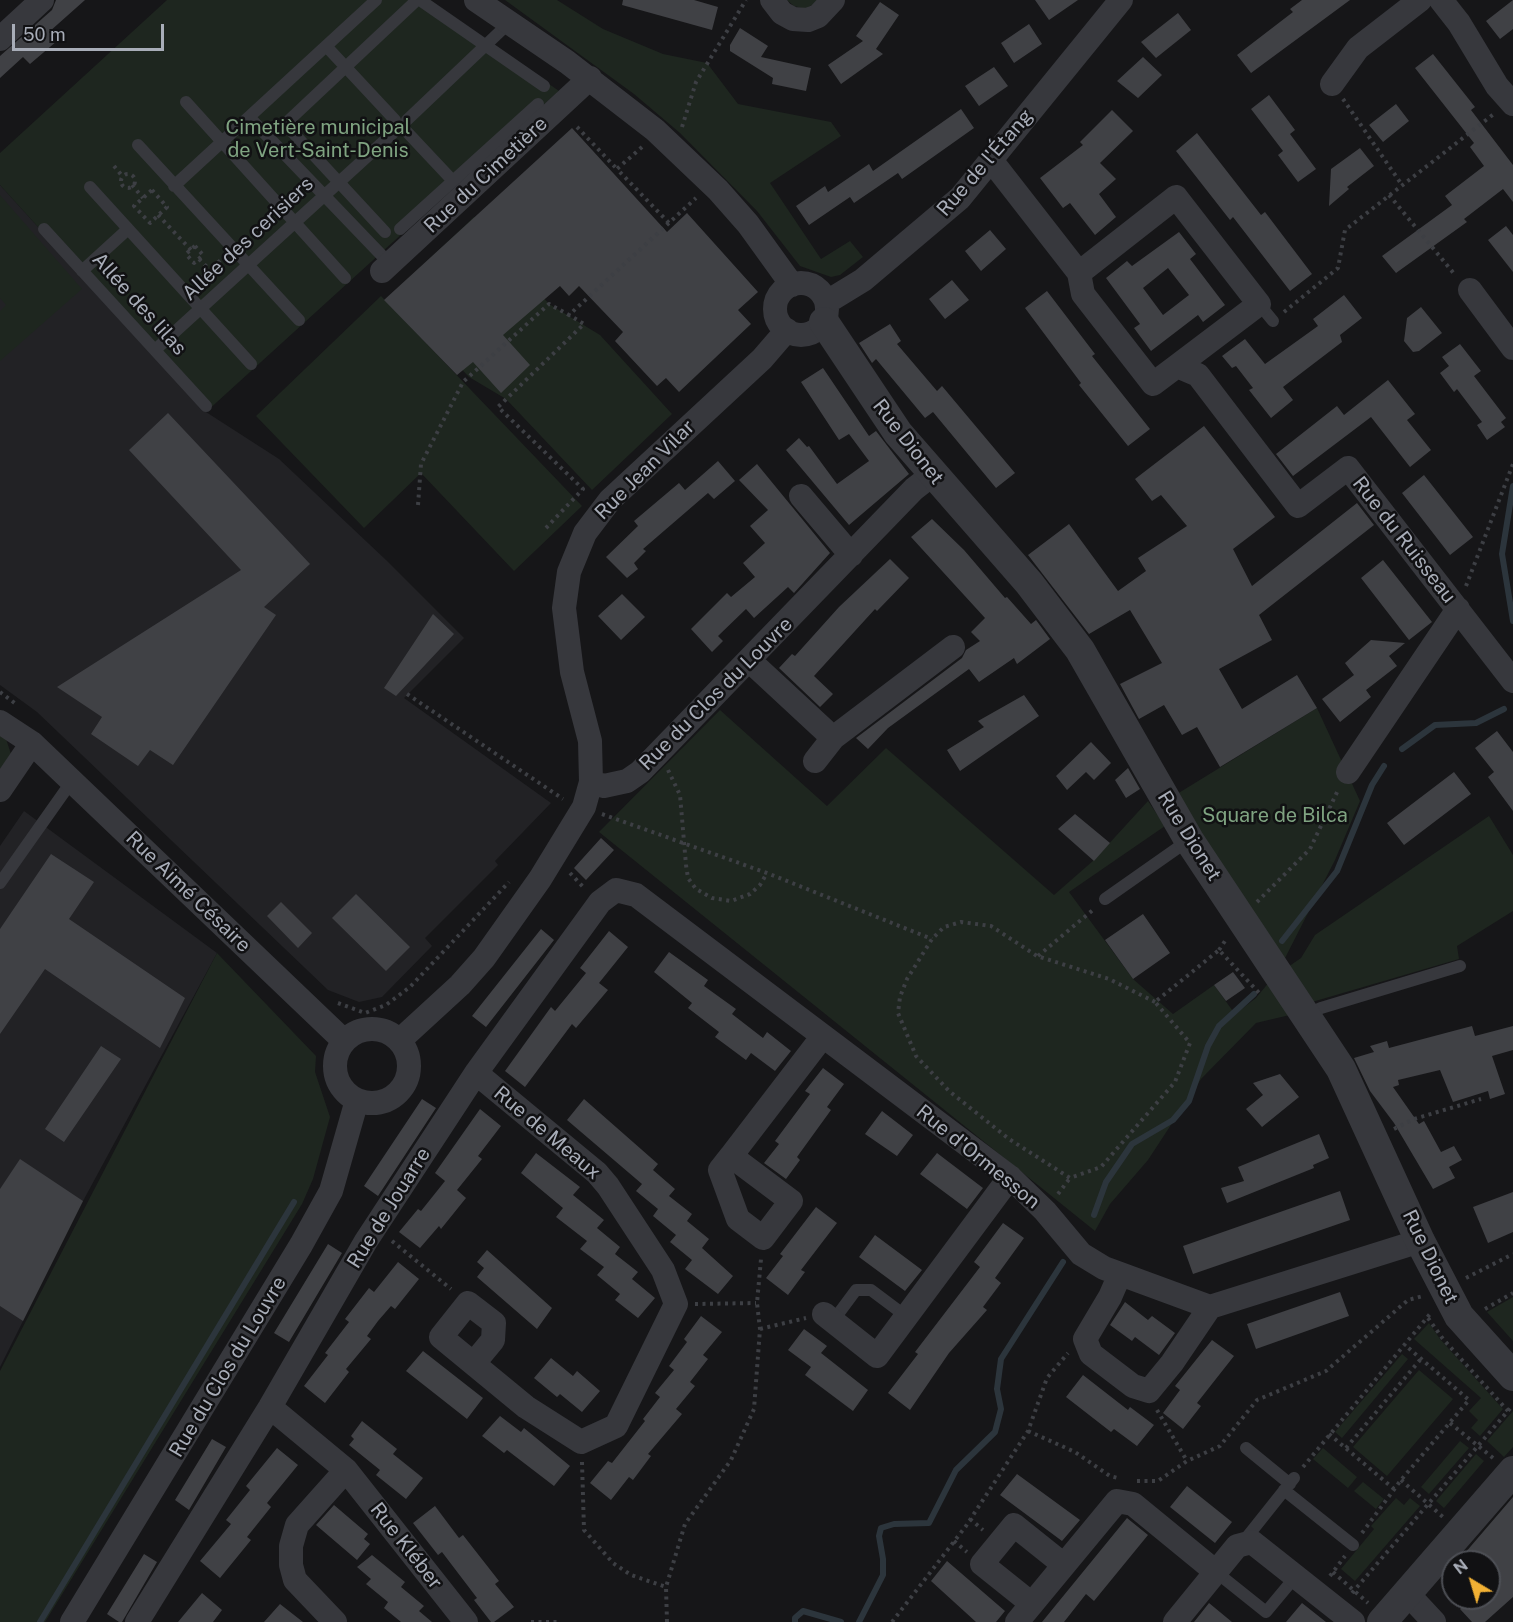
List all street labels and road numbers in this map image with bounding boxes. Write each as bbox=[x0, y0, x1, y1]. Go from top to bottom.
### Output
street label: Rue de l'Étang bbox=[932, 105, 1038, 221]
street label: Rue du Cimetière bbox=[419, 112, 553, 238]
street label: Allée des cerisiers bbox=[178, 172, 318, 306]
street label: Allée des lilas bbox=[87, 248, 191, 360]
street label: Rue Dionet bbox=[867, 395, 949, 489]
street label: Rue Jean Vilar bbox=[590, 415, 700, 525]
street label: Rue du Ruisseau bbox=[1347, 472, 1461, 608]
street label: Rue du Clos du Louvre bbox=[634, 612, 798, 776]
street label: Rue Dionet bbox=[1152, 787, 1226, 885]
street label: Rue Aimé Césaire bbox=[121, 826, 255, 958]
street label: Rue de Meaux bbox=[489, 1081, 605, 1185]
street label: Rue d'Ormesson bbox=[911, 1100, 1045, 1214]
street label: Rue de Jouarre bbox=[342, 1143, 436, 1273]
street label: Rue Dionet bbox=[1397, 1206, 1463, 1308]
street label: Rue du Clos du Louvre bbox=[165, 1272, 291, 1462]
street label: Rue Kléber bbox=[365, 1498, 447, 1594]

